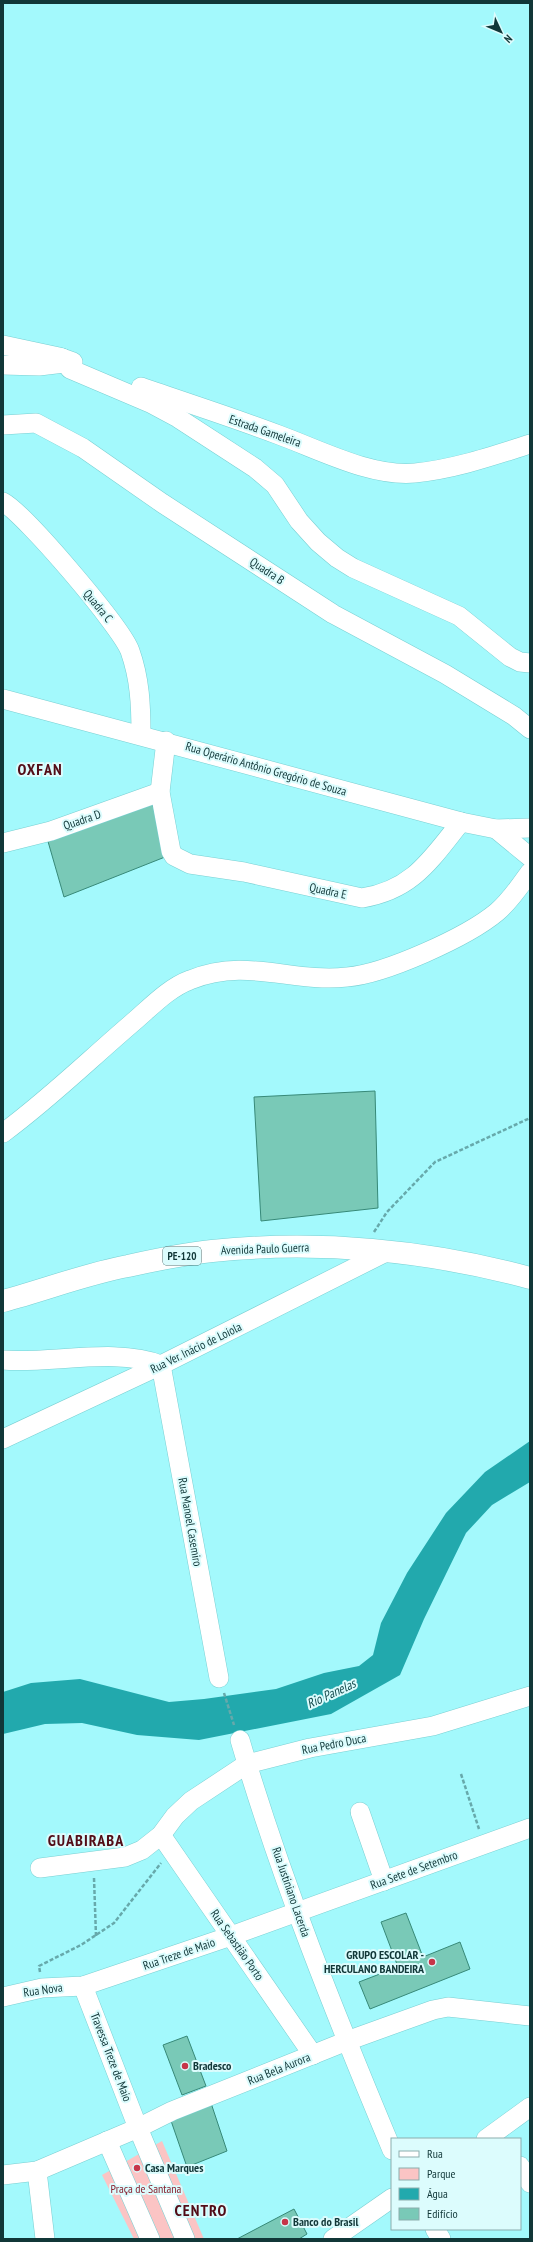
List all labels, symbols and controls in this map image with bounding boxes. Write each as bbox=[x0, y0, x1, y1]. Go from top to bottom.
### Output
north arrow bbox=[481, 12, 521, 52]
text: N bbox=[501, 32, 515, 46]
street label: Estrada Gameleira bbox=[227, 411, 303, 450]
street label: Quadra B bbox=[247, 554, 288, 587]
street label: Quadra C bbox=[80, 586, 117, 625]
street label: Rua Operário Antônio Gregório de Souza bbox=[184, 738, 349, 799]
district label: OXFAN bbox=[17, 759, 63, 779]
street label: Quadra D bbox=[61, 806, 103, 833]
street label: Quadra E bbox=[308, 879, 348, 902]
street label: Avenida Paulo Guerra bbox=[221, 1239, 310, 1258]
road number: PE-120 bbox=[163, 1247, 201, 1265]
street label: Rua Ver. Inácio de Loiola bbox=[148, 1319, 244, 1376]
street label: Rua Manoel Casemiro bbox=[175, 1477, 206, 1567]
water label: Rio Panelas bbox=[304, 1674, 360, 1712]
street label: Rua Pedro Duca bbox=[301, 1730, 367, 1757]
district label: GUABIRABA bbox=[48, 1830, 124, 1850]
street label: Rua Justiniano Lacerda bbox=[269, 1845, 314, 1939]
street label: Rua Sete de Setembro bbox=[368, 1847, 459, 1892]
street label: Rua Sebastião Porto bbox=[207, 1906, 267, 1983]
street label: Rua Treze de Maio bbox=[141, 1934, 217, 1973]
place label: GRUPO ESCOLAR - HERCULANO BANDEIRA bbox=[324, 1947, 425, 1976]
marker: GRUPO ESCOLAR - HERCULANO BANDEIRA bbox=[427, 1957, 437, 1967]
street label: Rua Nova bbox=[22, 1979, 64, 2000]
street label: Travessa Treze de Maio bbox=[88, 2010, 135, 2104]
street label: Rua Bela Aurora bbox=[245, 2049, 312, 2088]
place label: Bradesco bbox=[193, 2058, 232, 2073]
marker: Bradesco bbox=[180, 2061, 190, 2071]
legend bbox=[391, 2138, 521, 2230]
text: Rua bbox=[427, 2146, 443, 2161]
place label: Casa Marques bbox=[145, 2160, 203, 2175]
marker: Casa Marques bbox=[132, 2163, 142, 2173]
text: Parque bbox=[427, 2166, 456, 2181]
park label: Praça de Santana bbox=[111, 2181, 182, 2196]
text: Água bbox=[427, 2186, 448, 2201]
district label: CENTRO bbox=[175, 2200, 227, 2220]
text: Edifício bbox=[427, 2206, 458, 2221]
place label: Banco do Brasil bbox=[293, 2214, 358, 2229]
marker: Banco do Brasil bbox=[280, 2217, 290, 2227]

